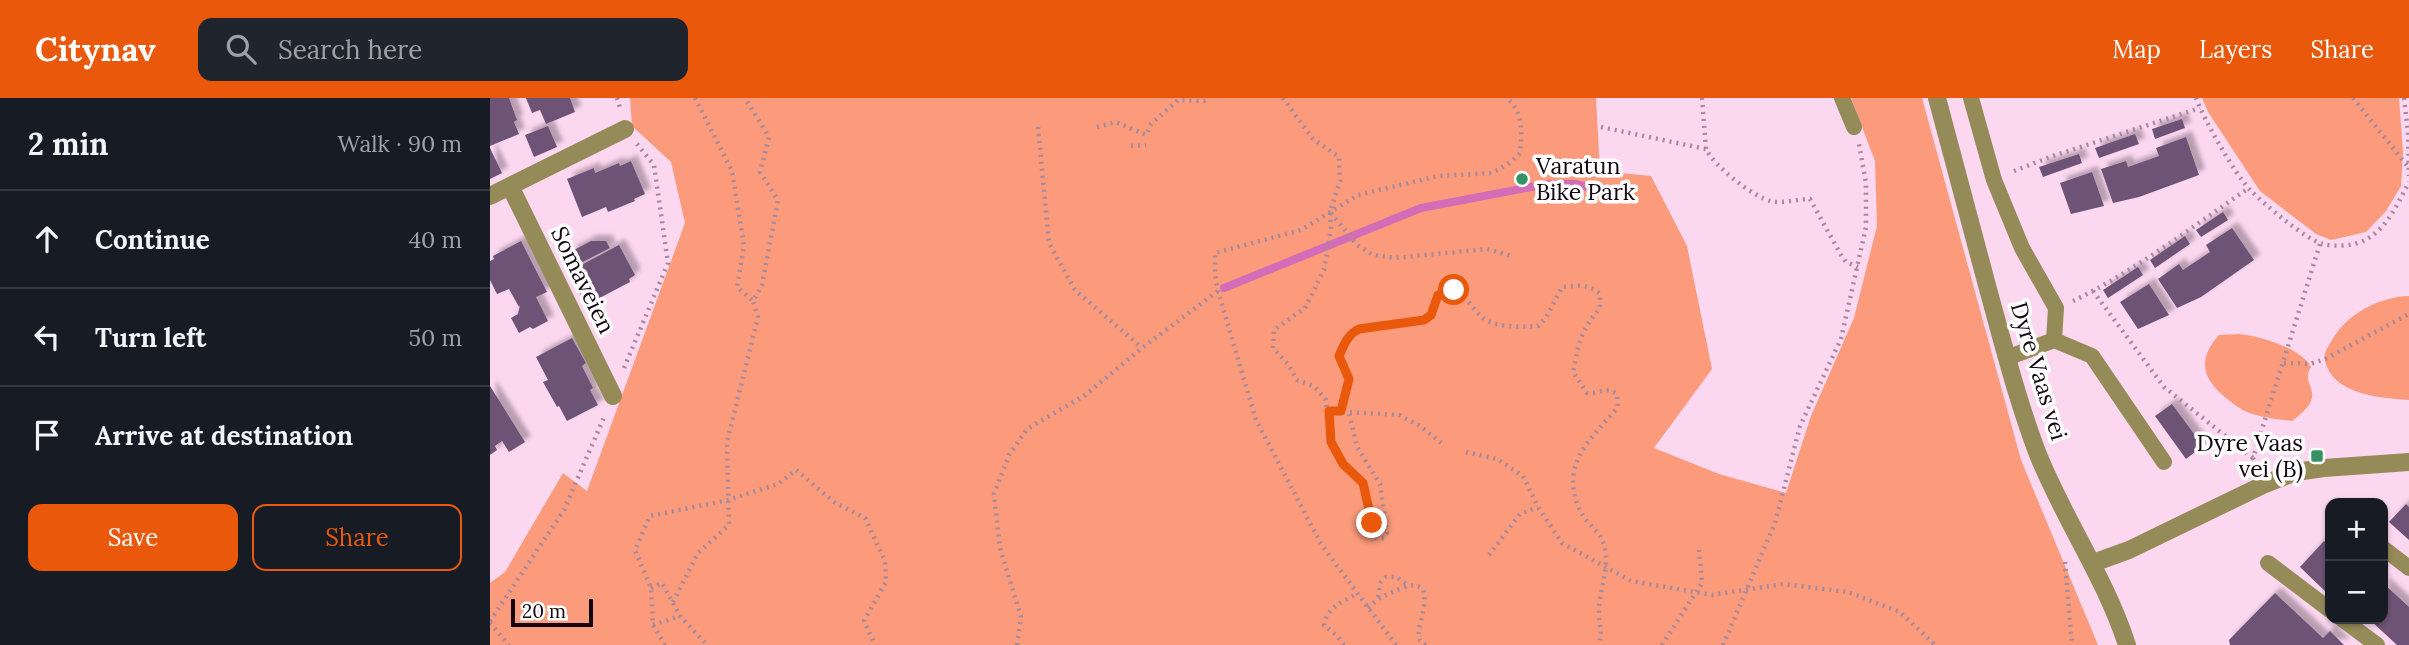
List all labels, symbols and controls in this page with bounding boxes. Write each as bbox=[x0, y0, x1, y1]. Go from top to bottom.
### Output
search box bbox=[198, 18, 688, 81]
text: Citynav bbox=[35, 28, 156, 70]
icon: search bbox=[222, 30, 260, 68]
text: Search here bbox=[278, 33, 422, 66]
text: Map bbox=[2112, 34, 2161, 65]
text: Layers bbox=[2199, 34, 2272, 65]
text: Share bbox=[2310, 34, 2374, 65]
text: 2 min bbox=[28, 125, 108, 163]
text: Walk · 90 m bbox=[338, 129, 462, 158]
place label: Varatun Bike Park bbox=[1535, 151, 1636, 206]
marker: Varatun Bike Park bbox=[1514, 171, 1530, 187]
icon: ahead bbox=[28, 220, 66, 258]
street label: Somaveien bbox=[545, 222, 622, 338]
text: Continue bbox=[95, 223, 210, 256]
text: 40 m bbox=[409, 225, 462, 254]
route start bbox=[1438, 274, 1469, 305]
street label: Dyre Vaas vei bbox=[2005, 298, 2074, 443]
icon: left bbox=[28, 318, 66, 356]
text: Turn left bbox=[95, 321, 206, 354]
text: 50 m bbox=[409, 323, 462, 352]
icon: arrive bbox=[28, 416, 66, 454]
text: Arrive at destination bbox=[95, 419, 353, 452]
place label: Dyre Vaas vei (B) bbox=[2197, 428, 2303, 484]
marker: Dyre Vaas vei (B) bbox=[2309, 448, 2325, 464]
map controls bbox=[2325, 498, 2388, 624]
button: + bbox=[2325, 498, 2388, 561]
button: Save bbox=[28, 504, 238, 571]
button: Share bbox=[252, 504, 462, 571]
route end bbox=[1356, 507, 1387, 538]
button: − bbox=[2325, 561, 2388, 624]
scale bar bbox=[511, 596, 593, 628]
text: 20 m bbox=[522, 599, 566, 623]

